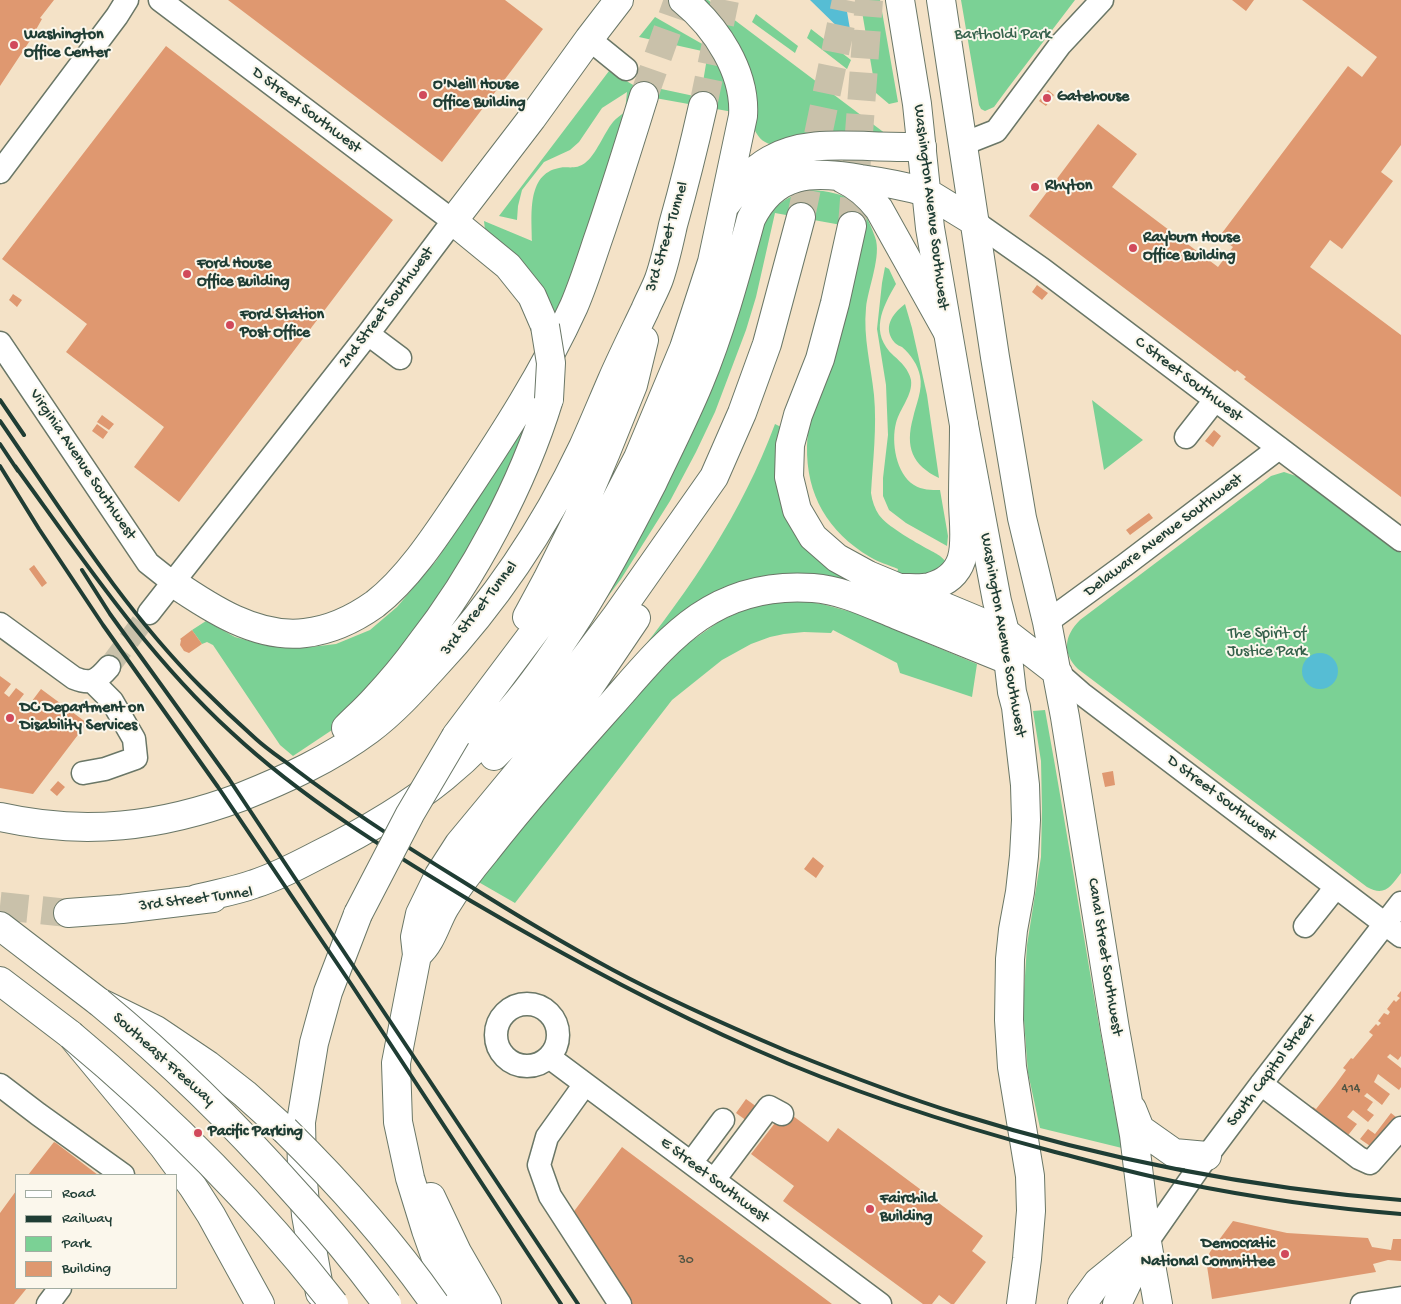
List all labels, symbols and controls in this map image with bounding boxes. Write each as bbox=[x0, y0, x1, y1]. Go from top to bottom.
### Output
place label: Washington Office Center bbox=[24, 26, 109, 64]
park label: Bartholdi Park bbox=[955, 26, 1051, 46]
marker: Washington Office Center bbox=[8, 39, 20, 51]
street label: D Street Southwest bbox=[247, 64, 365, 158]
place label: O'Neill House Office Building bbox=[433, 76, 526, 114]
place label: Gatehouse bbox=[1057, 88, 1129, 108]
marker: O'Neill House Office Building bbox=[417, 89, 429, 101]
marker: Gatehouse bbox=[1041, 92, 1053, 104]
street label: Washington Avenue Southwest bbox=[908, 103, 952, 311]
place label: Rhyton bbox=[1045, 177, 1092, 197]
street label: 3rd Street Tunnel bbox=[642, 180, 694, 294]
marker: Rhyton bbox=[1029, 181, 1041, 193]
place label: Rayburn House Office Building bbox=[1143, 229, 1240, 267]
marker: Rayburn House Office Building bbox=[1127, 242, 1139, 254]
street label: 2nd Street Southwest bbox=[335, 244, 439, 372]
place label: Ford House Office Building bbox=[197, 255, 290, 293]
marker: Ford House Office Building bbox=[181, 268, 193, 280]
place label: Ford Station Post Office bbox=[240, 306, 324, 344]
marker: Ford Station Post Office bbox=[224, 319, 236, 331]
street label: C Street Southwest bbox=[1130, 333, 1246, 427]
street label: Virginia Avenue Southwest bbox=[24, 386, 140, 544]
street label: Delaware Avenue Southwest bbox=[1081, 470, 1247, 602]
street label: Washington Avenue Southwest bbox=[975, 532, 1029, 738]
street label: 3rd Street Tunnel bbox=[437, 558, 523, 660]
park label: The Spirit of Justice Park bbox=[1227, 625, 1307, 663]
place label: DC Department on Disability Services bbox=[20, 699, 144, 737]
marker: DC Department on Disability Services bbox=[4, 712, 16, 724]
street label: D Street Southwest bbox=[1162, 752, 1280, 846]
street label: Canal Street Southwest bbox=[1082, 877, 1126, 1037]
street label: 3rd Street Tunnel bbox=[138, 884, 254, 916]
street label: Southeast Freeway bbox=[108, 1009, 218, 1111]
street label: South Capitol Street bbox=[1223, 1011, 1321, 1131]
house number: 414 bbox=[1342, 1081, 1360, 1097]
place label: Pacific Parking bbox=[208, 1123, 303, 1143]
marker: Pacific Parking bbox=[192, 1127, 204, 1139]
street label: E Street Southwest bbox=[656, 1134, 772, 1228]
legend bbox=[15, 1174, 178, 1289]
text: Road bbox=[62, 1185, 95, 1203]
place label: Fairchild Building bbox=[880, 1190, 937, 1228]
marker: Fairchild Building bbox=[864, 1203, 876, 1215]
text: Railway bbox=[62, 1210, 112, 1228]
text: Park bbox=[62, 1235, 91, 1253]
place label: Democratic National Committee bbox=[1141, 1235, 1275, 1273]
marker: Democratic National Committee bbox=[1279, 1248, 1291, 1260]
house number: 30 bbox=[678, 1253, 694, 1269]
text: Building bbox=[62, 1260, 111, 1278]

